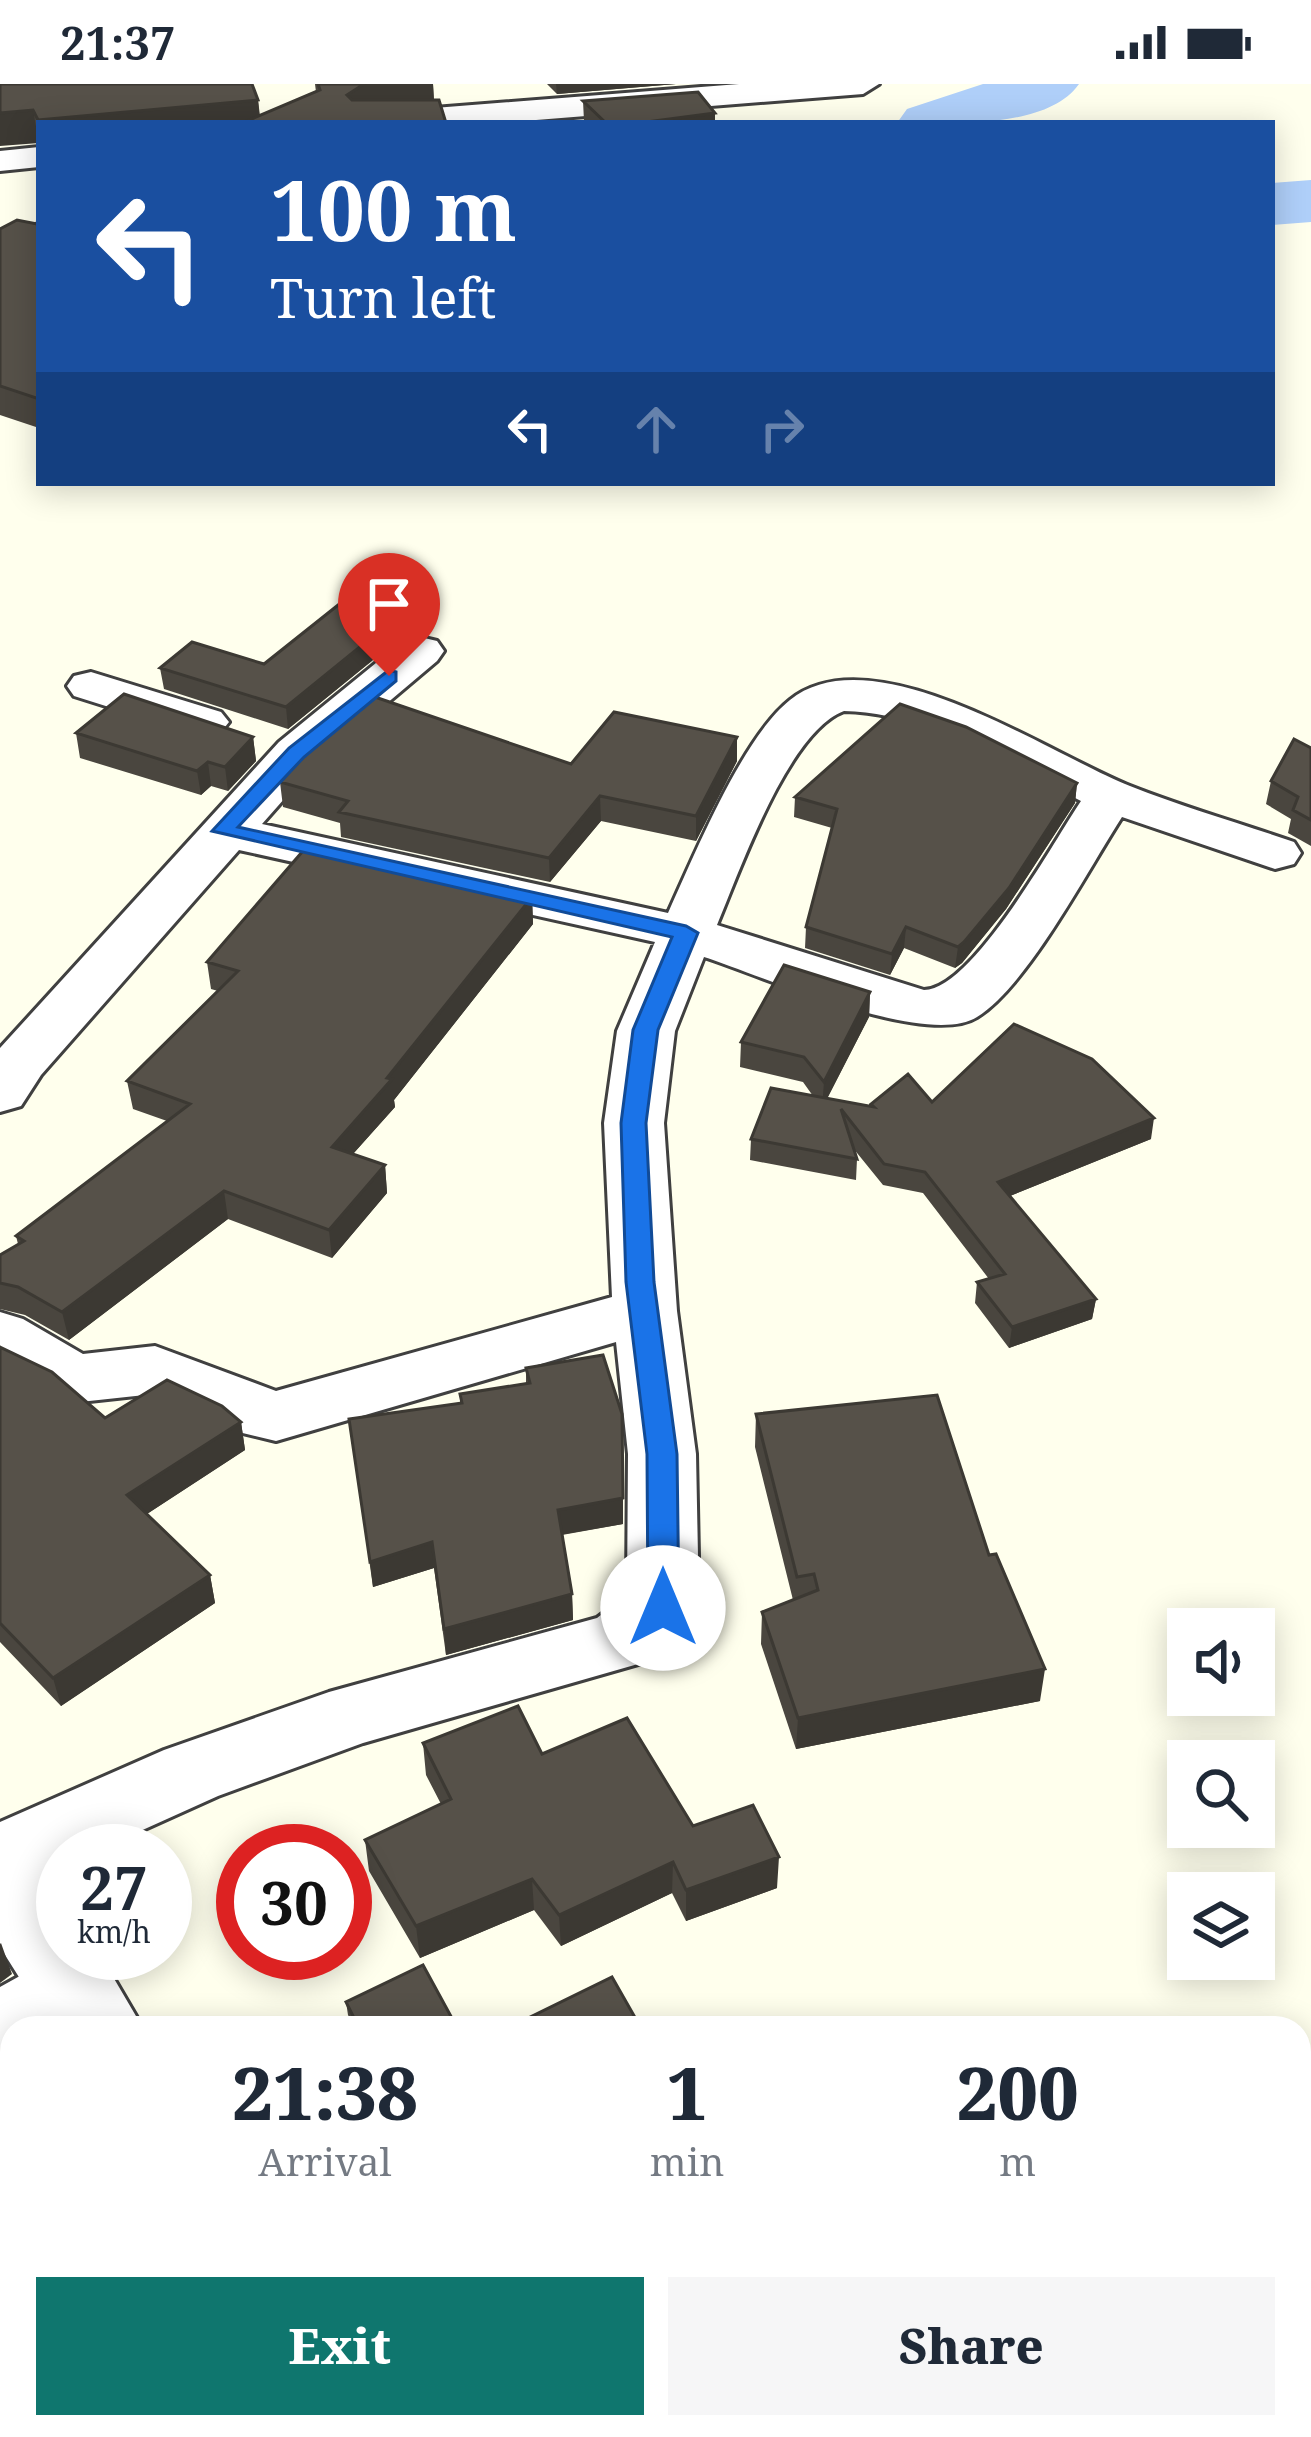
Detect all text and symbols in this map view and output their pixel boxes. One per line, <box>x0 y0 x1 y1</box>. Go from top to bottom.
text: 21:37 <box>60 12 175 73</box>
text: 100 m <box>270 151 517 266</box>
icon: left <box>72 168 228 324</box>
text: Turn left <box>270 260 496 334</box>
icon: left <box>497 396 563 462</box>
icon: ahead <box>623 396 689 462</box>
icon: right <box>749 396 815 462</box>
pin <box>338 553 440 676</box>
icon: arrive <box>356 571 422 637</box>
position arrow <box>600 1545 726 1671</box>
map controls <box>1167 1608 1275 1980</box>
button: sound <box>1167 1608 1275 1716</box>
button: search <box>1167 1740 1275 1848</box>
speed limit sign: 30 <box>216 1824 372 1980</box>
text: 27 <box>80 1846 148 1928</box>
button: layers <box>1167 1872 1275 1980</box>
text: km/h <box>77 1911 151 1952</box>
text: 21:38 <box>232 2043 418 2141</box>
text: 1 <box>667 2043 708 2141</box>
text: 200 <box>956 2043 1079 2141</box>
text: Arrival <box>258 2134 392 2187</box>
text: min <box>650 2134 724 2187</box>
text: m <box>999 2134 1036 2187</box>
button: Exit <box>36 2277 644 2415</box>
button: Share <box>668 2277 1275 2415</box>

